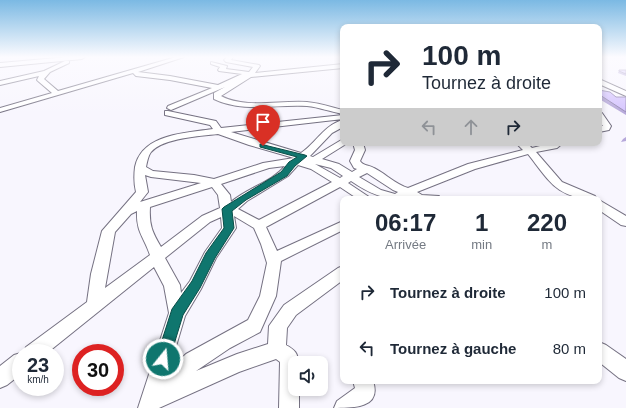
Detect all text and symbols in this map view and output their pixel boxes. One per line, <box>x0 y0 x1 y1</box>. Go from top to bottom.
icon: right <box>356 40 408 92</box>
text: 100 m <box>422 40 501 71</box>
text: Tournez à droite <box>422 73 551 93</box>
pin <box>246 105 280 146</box>
icon: arrive <box>252 111 274 133</box>
icon: left <box>418 116 440 138</box>
icon: ahead <box>460 116 482 138</box>
icon: right <box>502 116 524 138</box>
text: 06:17 <box>375 209 436 236</box>
text: 1 <box>475 209 488 236</box>
text: 220 <box>527 209 567 236</box>
text: Arrivée <box>385 237 426 252</box>
text: min <box>471 237 492 252</box>
text: m <box>542 237 552 252</box>
icon: right <box>356 281 378 303</box>
text: Tournez à droite <box>390 284 506 301</box>
text: 100 m <box>544 284 586 301</box>
icon: left <box>356 337 378 359</box>
position arrow <box>142 338 184 380</box>
text: Tournez à gauche <box>390 340 516 357</box>
text: 80 m <box>553 340 586 357</box>
speed limit sign: 30 <box>72 344 124 396</box>
text: 23 <box>27 354 49 376</box>
map controls <box>288 356 328 396</box>
button: sound <box>288 356 328 396</box>
text: km/h <box>27 374 49 385</box>

